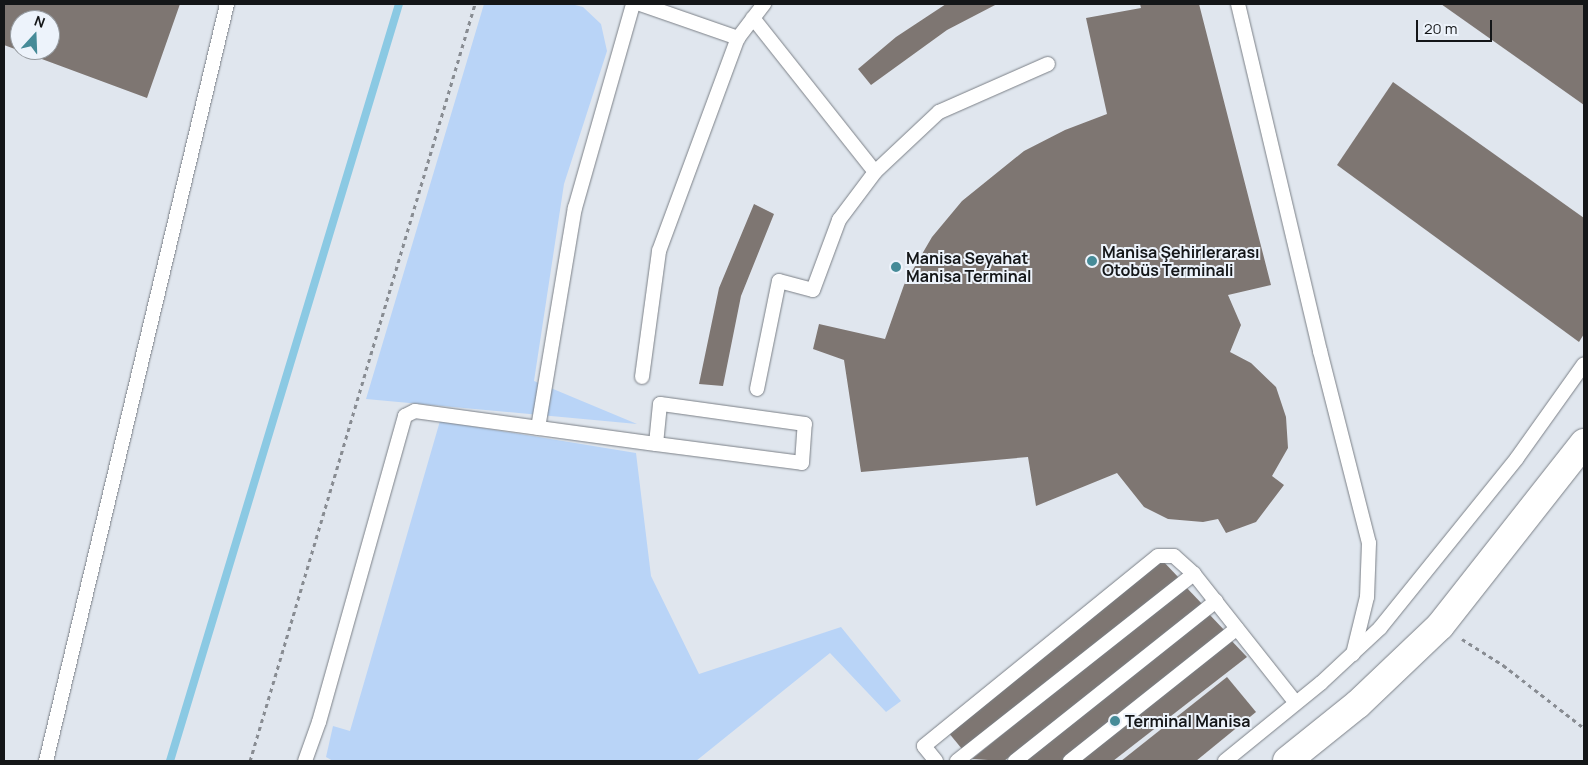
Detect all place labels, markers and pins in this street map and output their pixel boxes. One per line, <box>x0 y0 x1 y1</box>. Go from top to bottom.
place label: Manisa Şehirlerarası Otobüs Terminali <box>1102 242 1260 280</box>
place label: Manisa Seyahat Manisa Terminal <box>906 248 1031 286</box>
marker: Manisa Şehirlerarası Otobüs Terminali <box>1086 255 1098 267</box>
marker: Manisa Seyahat Manisa Terminal <box>890 261 902 273</box>
place label: Terminal Manisa <box>1125 711 1250 731</box>
marker: Terminal Manisa <box>1109 715 1121 727</box>

